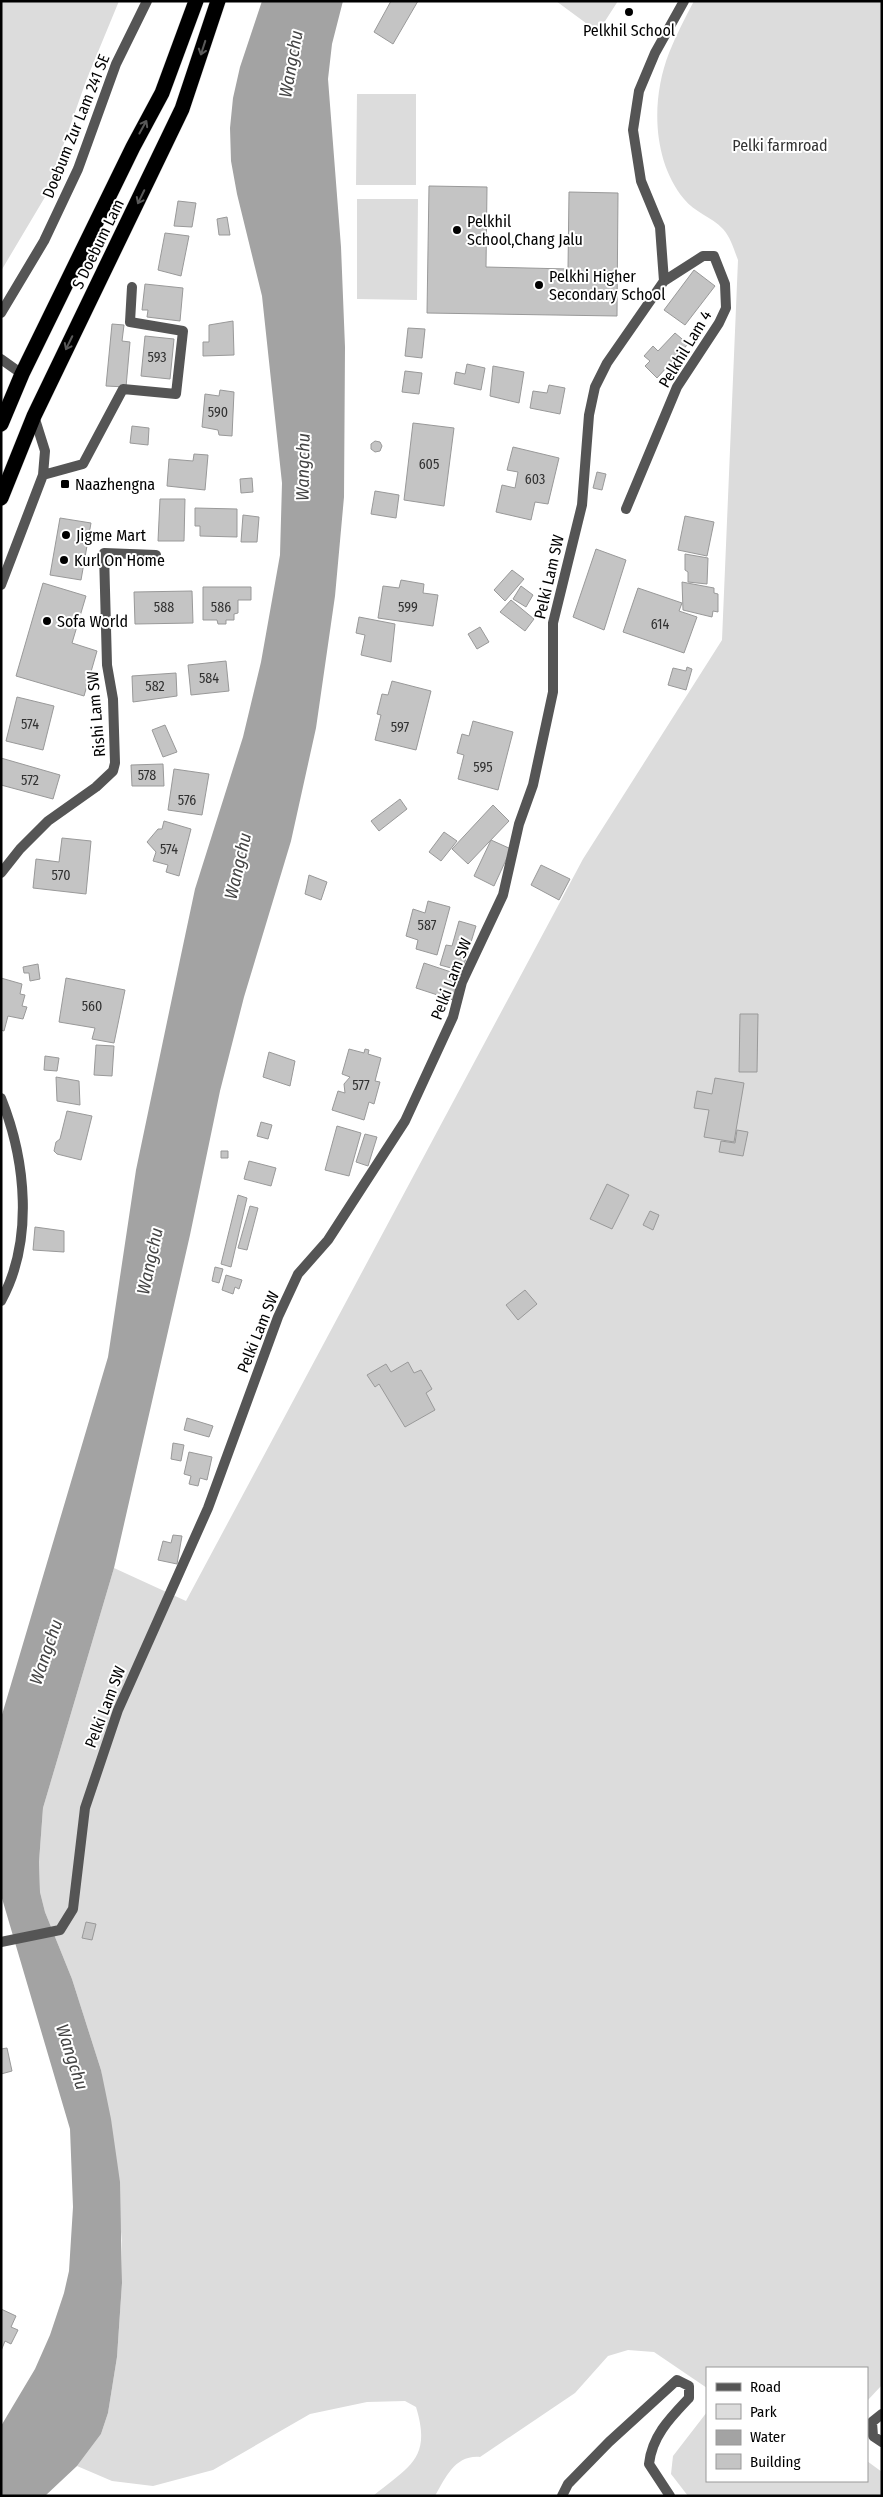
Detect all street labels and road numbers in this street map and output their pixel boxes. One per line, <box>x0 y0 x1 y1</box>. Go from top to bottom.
street label: Doebum Zur Lam 241 SE <box>38 51 114 201</box>
street label: S Doebum Lam <box>68 196 128 292</box>
street label: Pelkhil Lam 4 <box>655 307 716 391</box>
street label: Pelki Lam SW <box>530 533 568 621</box>
street label: Rishi Lam SW <box>83 670 109 758</box>
street label: Pelki Lam SW <box>427 935 475 1023</box>
street label: Pelki Lam SW <box>233 1289 283 1375</box>
street label: Pelki Lam SW <box>81 1663 129 1751</box>

